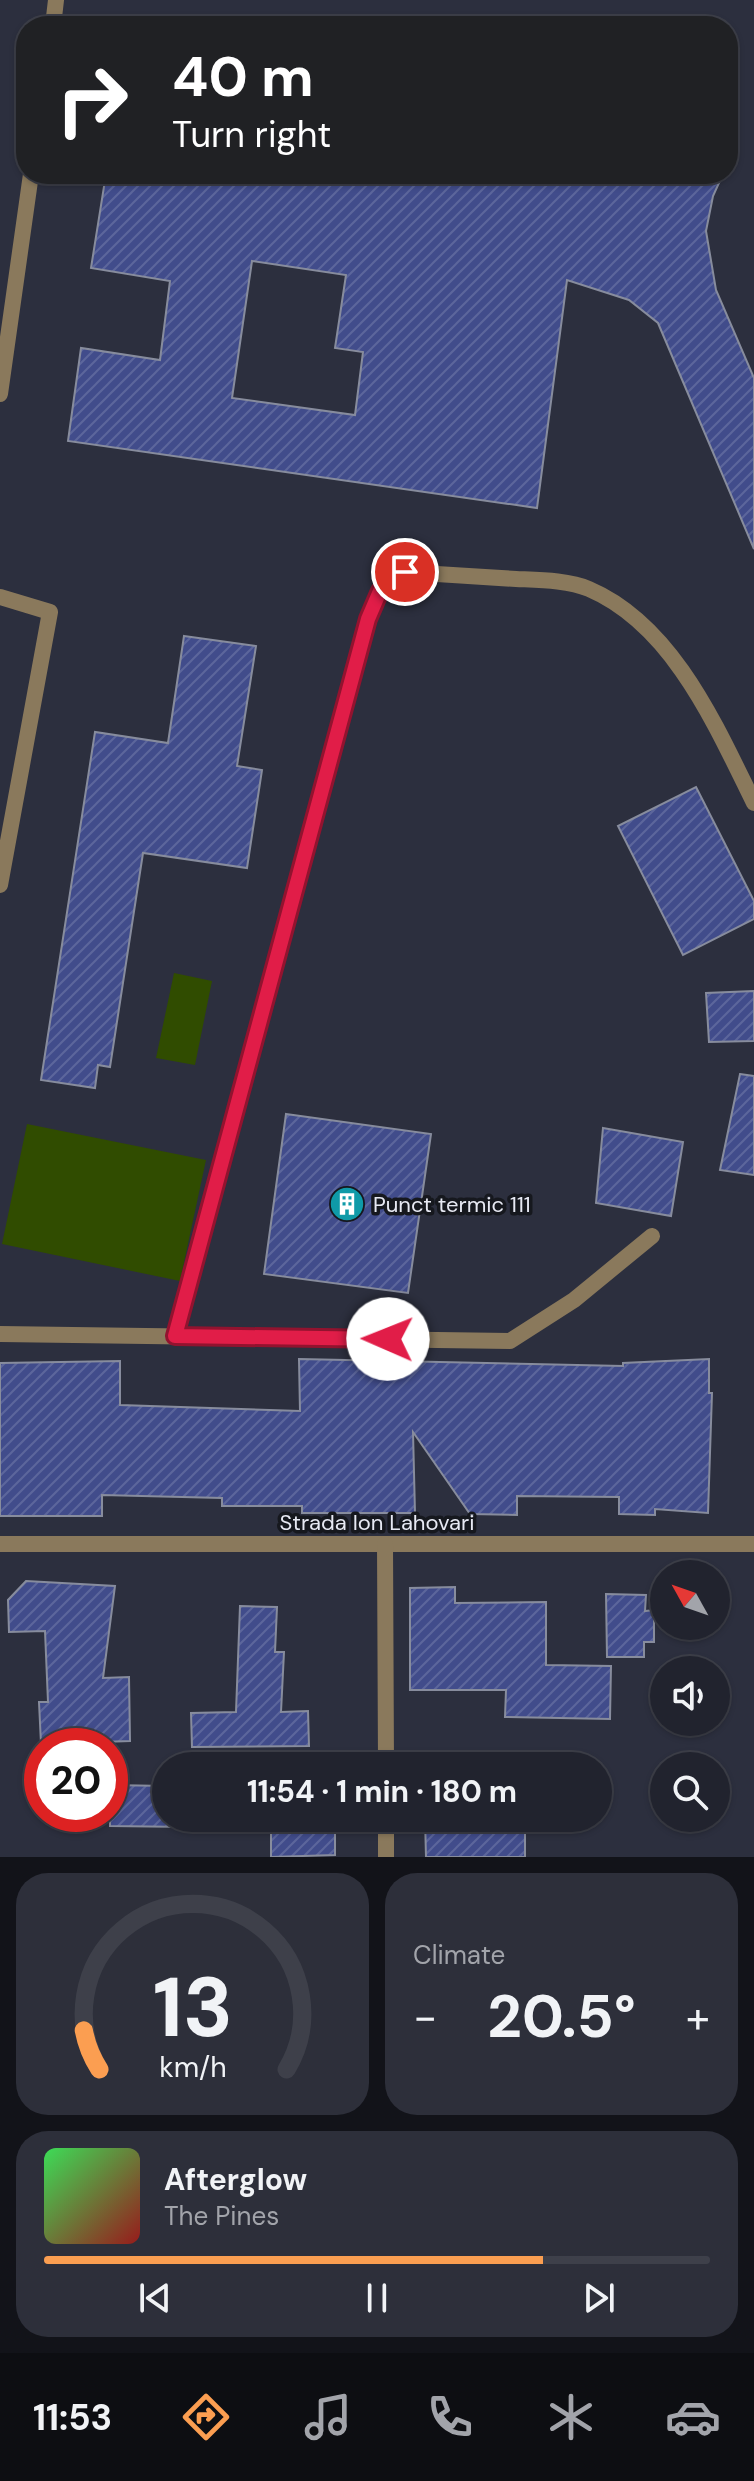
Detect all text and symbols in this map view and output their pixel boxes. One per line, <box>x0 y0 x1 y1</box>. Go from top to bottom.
text: 40 m <box>172 40 314 113</box>
icon: right <box>40 48 144 152</box>
text: Turn right <box>172 111 331 158</box>
pin <box>371 538 439 606</box>
icon: arrive <box>383 550 427 594</box>
building icon: Punct termic 111 <box>328 1185 366 1223</box>
place label: Punct termic 111 <box>373 1190 531 1219</box>
position arrow <box>346 1297 430 1381</box>
street label: Strada Ion Lahovari <box>280 1508 474 1537</box>
north arrow <box>650 1560 730 1640</box>
map controls <box>650 1560 730 1832</box>
button: sound <box>650 1656 730 1736</box>
speed limit sign: 20 <box>24 1728 128 1832</box>
button: search <box>650 1752 730 1832</box>
text: 11:54 · 1 min · 180 m <box>247 1772 517 1811</box>
text: Climate <box>413 1938 505 1972</box>
text: 13 <box>152 1953 233 2062</box>
text: 20.5° <box>487 1977 636 2056</box>
text: − <box>413 1988 437 2046</box>
text: + <box>686 1988 710 2046</box>
text: km/h <box>159 2049 226 2086</box>
text: Afterglow <box>164 2160 307 2199</box>
text: The Pines <box>164 2199 279 2233</box>
icon: previous <box>133 2276 177 2320</box>
icon: pause <box>355 2276 399 2320</box>
icon: next <box>577 2276 621 2320</box>
icon: directions <box>178 2389 234 2445</box>
icon: music <box>300 2389 356 2445</box>
icon: phone <box>422 2389 478 2445</box>
icon: climate <box>543 2389 599 2445</box>
icon: car <box>665 2389 721 2445</box>
text: 11:53 <box>33 2394 112 2441</box>

